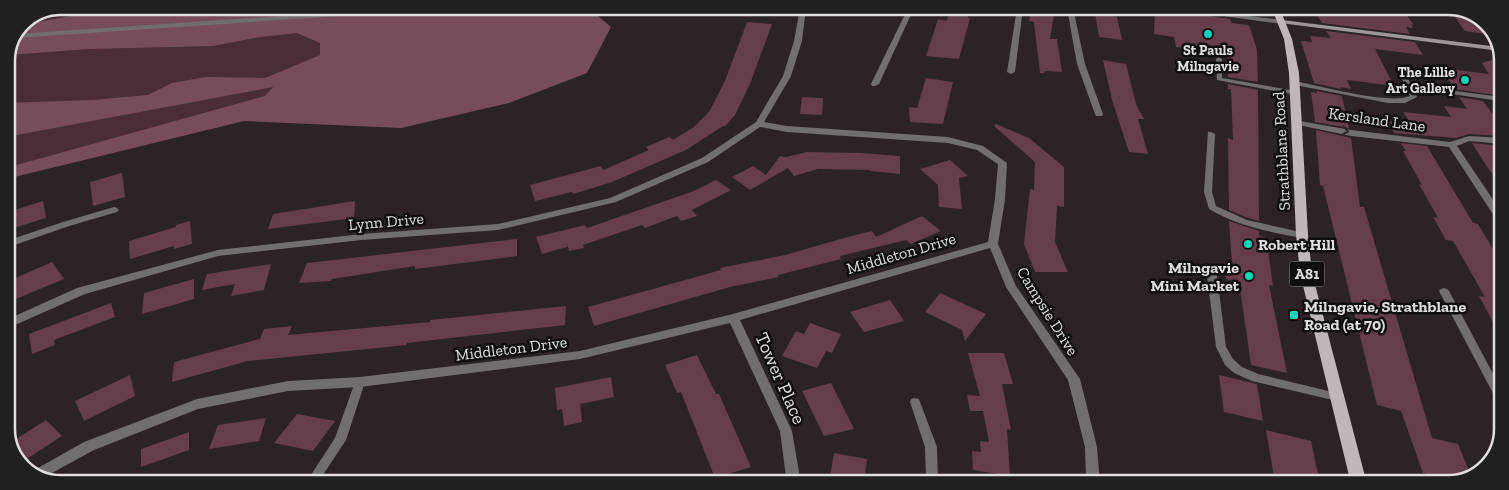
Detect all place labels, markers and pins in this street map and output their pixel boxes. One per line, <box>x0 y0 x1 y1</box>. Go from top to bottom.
marker: St Pauls Milngavie <box>1202 28 1214 40</box>
place label: St Pauls Milngavie <box>1177 42 1239 75</box>
place label: The Lillie Art Gallery <box>1386 64 1456 97</box>
marker: The Lillie Art Gallery <box>1459 74 1471 86</box>
place label: Robert Hill <box>1258 235 1336 254</box>
marker: Robert Hill <box>1242 238 1254 250</box>
place label: Milngavie Mini Market <box>1150 258 1240 295</box>
marker: Milngavie Mini Market <box>1243 270 1255 282</box>
place label: Milngavie, Strathblane Road (at 70) <box>1304 297 1467 334</box>
marker: Milngavie, Strathblane Road (at 70) <box>1288 309 1300 321</box>

